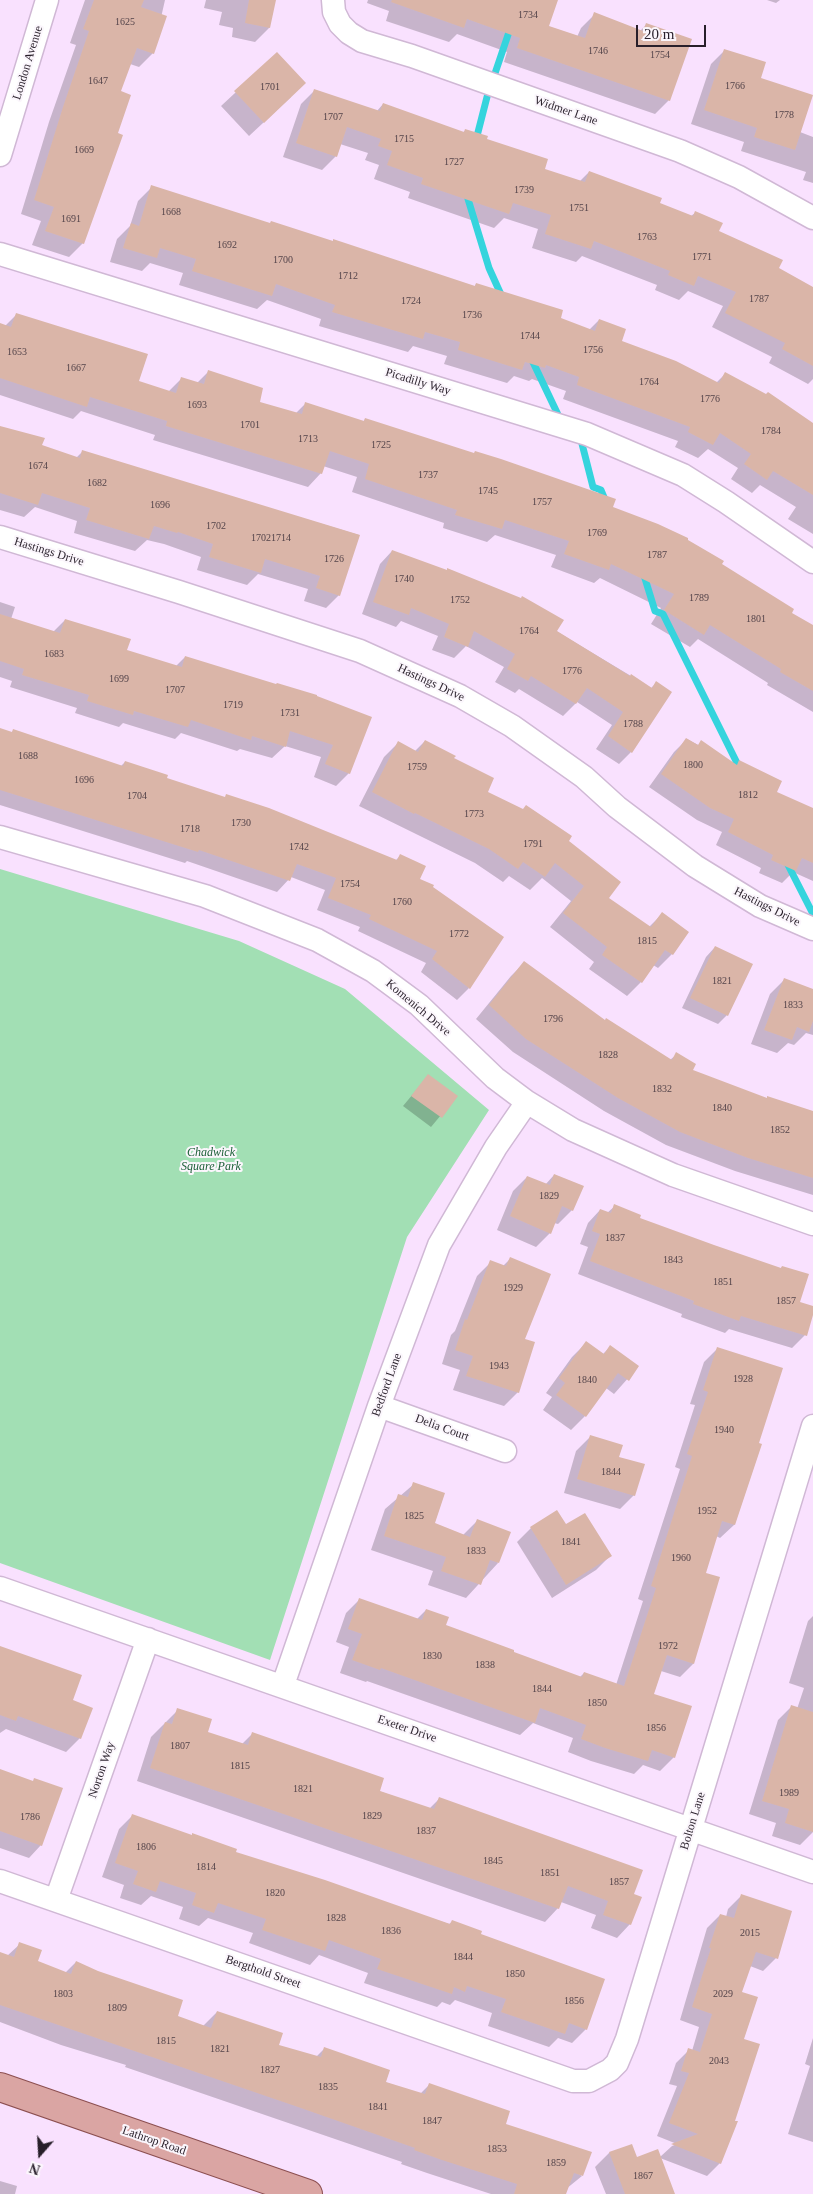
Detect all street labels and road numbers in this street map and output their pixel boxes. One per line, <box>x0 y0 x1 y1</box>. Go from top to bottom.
street label: London Avenue <box>10 24 46 102</box>
street label: Widmer Lane <box>533 93 599 129</box>
street label: Picadilly Way <box>384 365 452 399</box>
street label: Hastings Drive <box>12 535 86 569</box>
street label: Hastings Drive <box>395 661 467 705</box>
street label: Hastings Drive <box>732 884 802 930</box>
street label: Komenich Drive <box>383 977 453 1039</box>
street label: Bedford Lane <box>369 1351 405 1419</box>
street label: Delia Court <box>413 1412 471 1444</box>
street label: Exeter Drive <box>376 1712 438 1746</box>
street label: Norton Way <box>86 1740 118 1800</box>
street label: Bolton Lane <box>677 1790 709 1852</box>
street label: Bergthold Street <box>223 1952 303 1992</box>
street label: Lathrop Road <box>120 2123 188 2159</box>

